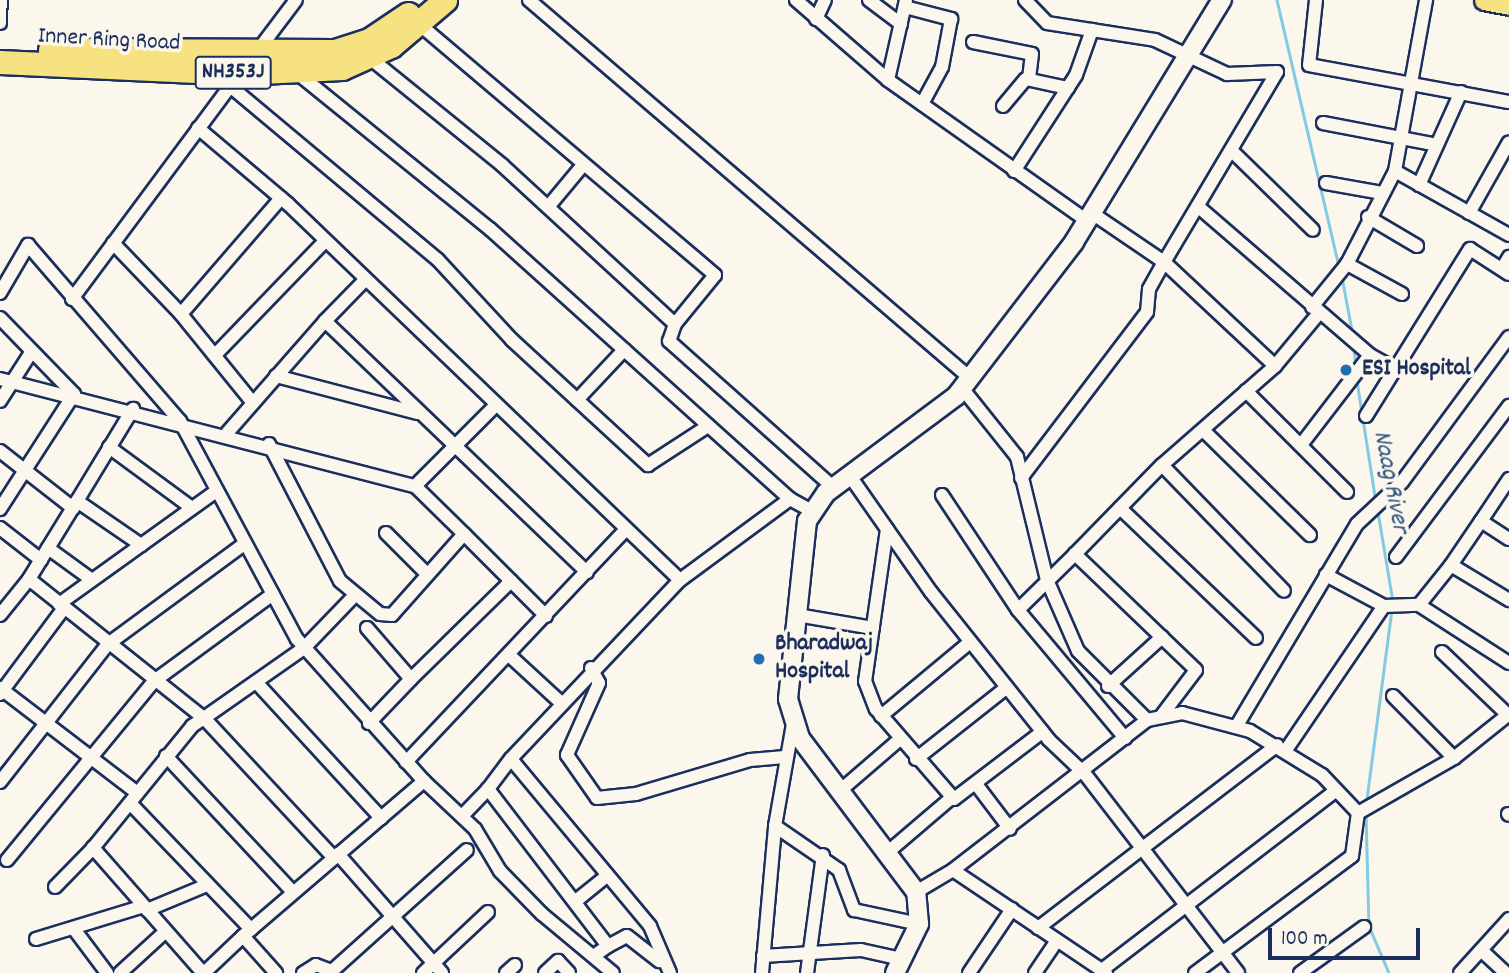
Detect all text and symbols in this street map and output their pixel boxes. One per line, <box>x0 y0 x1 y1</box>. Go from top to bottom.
street label: Inner Ring Road <box>37 23 181 59</box>
road number: NH353J <box>194 54 272 92</box>
place label: ESI Hospital <box>1362 356 1471 384</box>
marker: ESI Hospital <box>1336 360 1356 380</box>
water label: Naag River <box>1365 428 1415 536</box>
place label: Bharadwaj Hospital <box>775 631 873 687</box>
marker: Bharadwaj Hospital <box>749 649 769 669</box>
scale bar <box>1271 914 1423 958</box>
text: 100 m <box>1281 925 1328 955</box>

